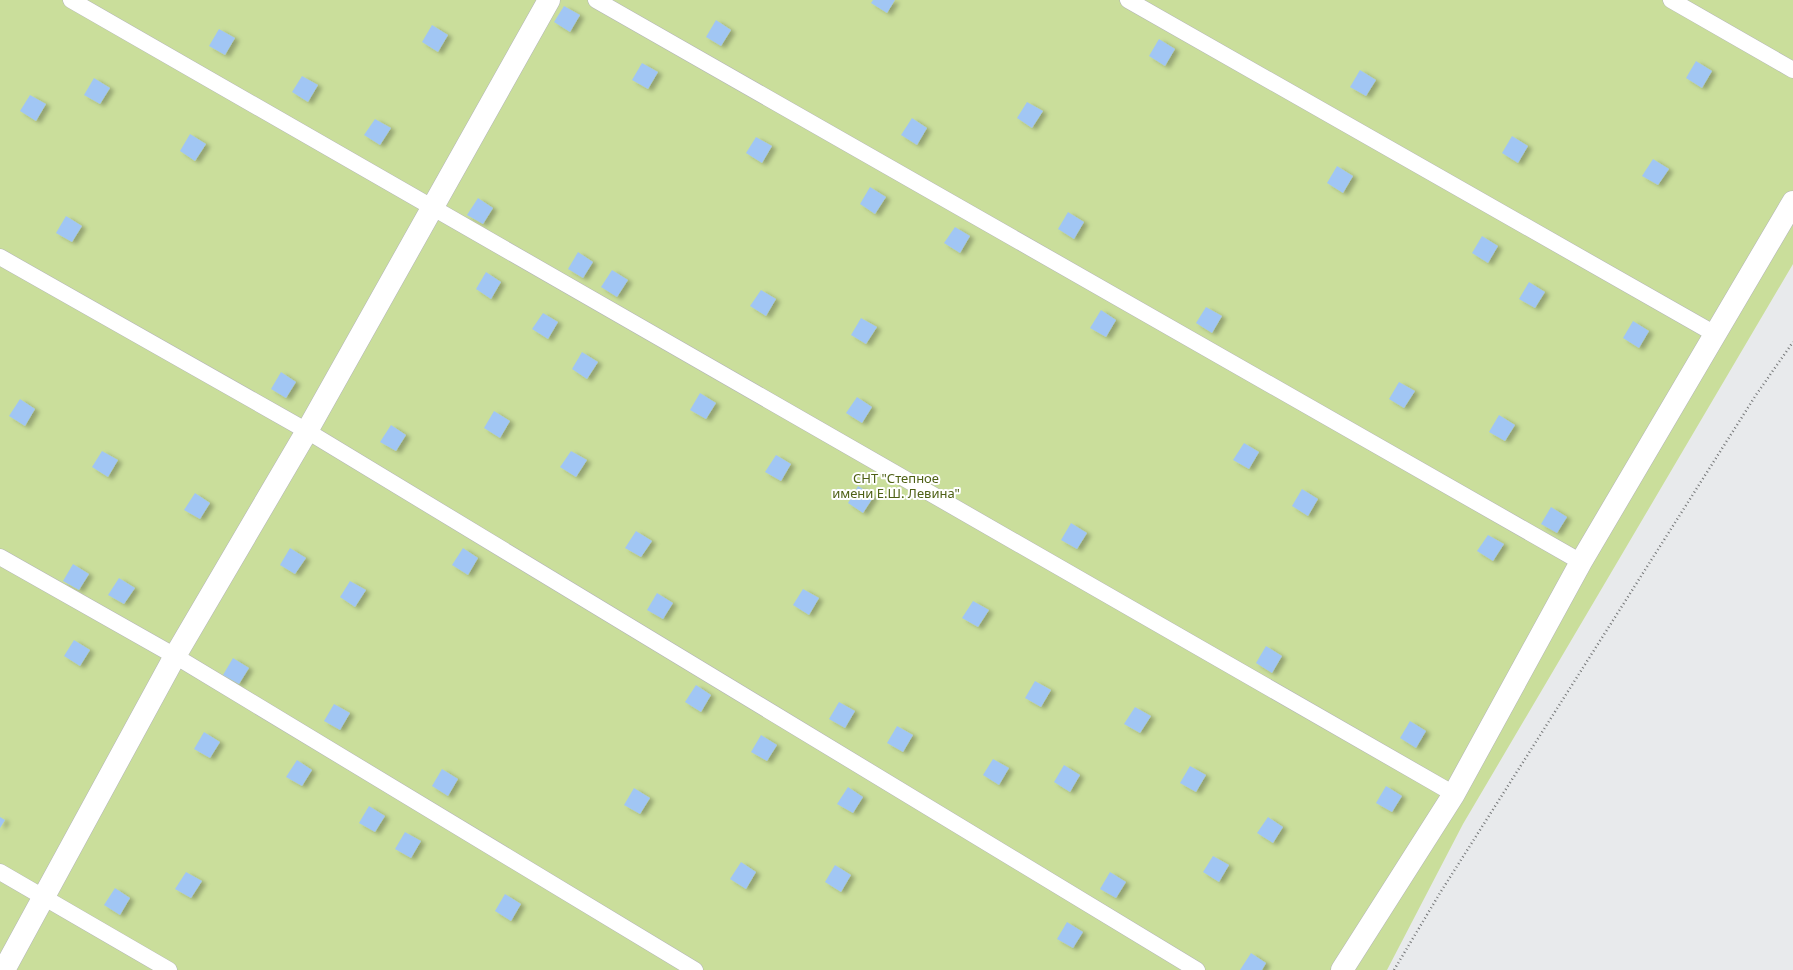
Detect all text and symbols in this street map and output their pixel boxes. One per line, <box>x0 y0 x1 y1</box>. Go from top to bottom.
park label: СНТ "Степное имени Е.Ш. Левина" <box>832 469 960 502</box>

